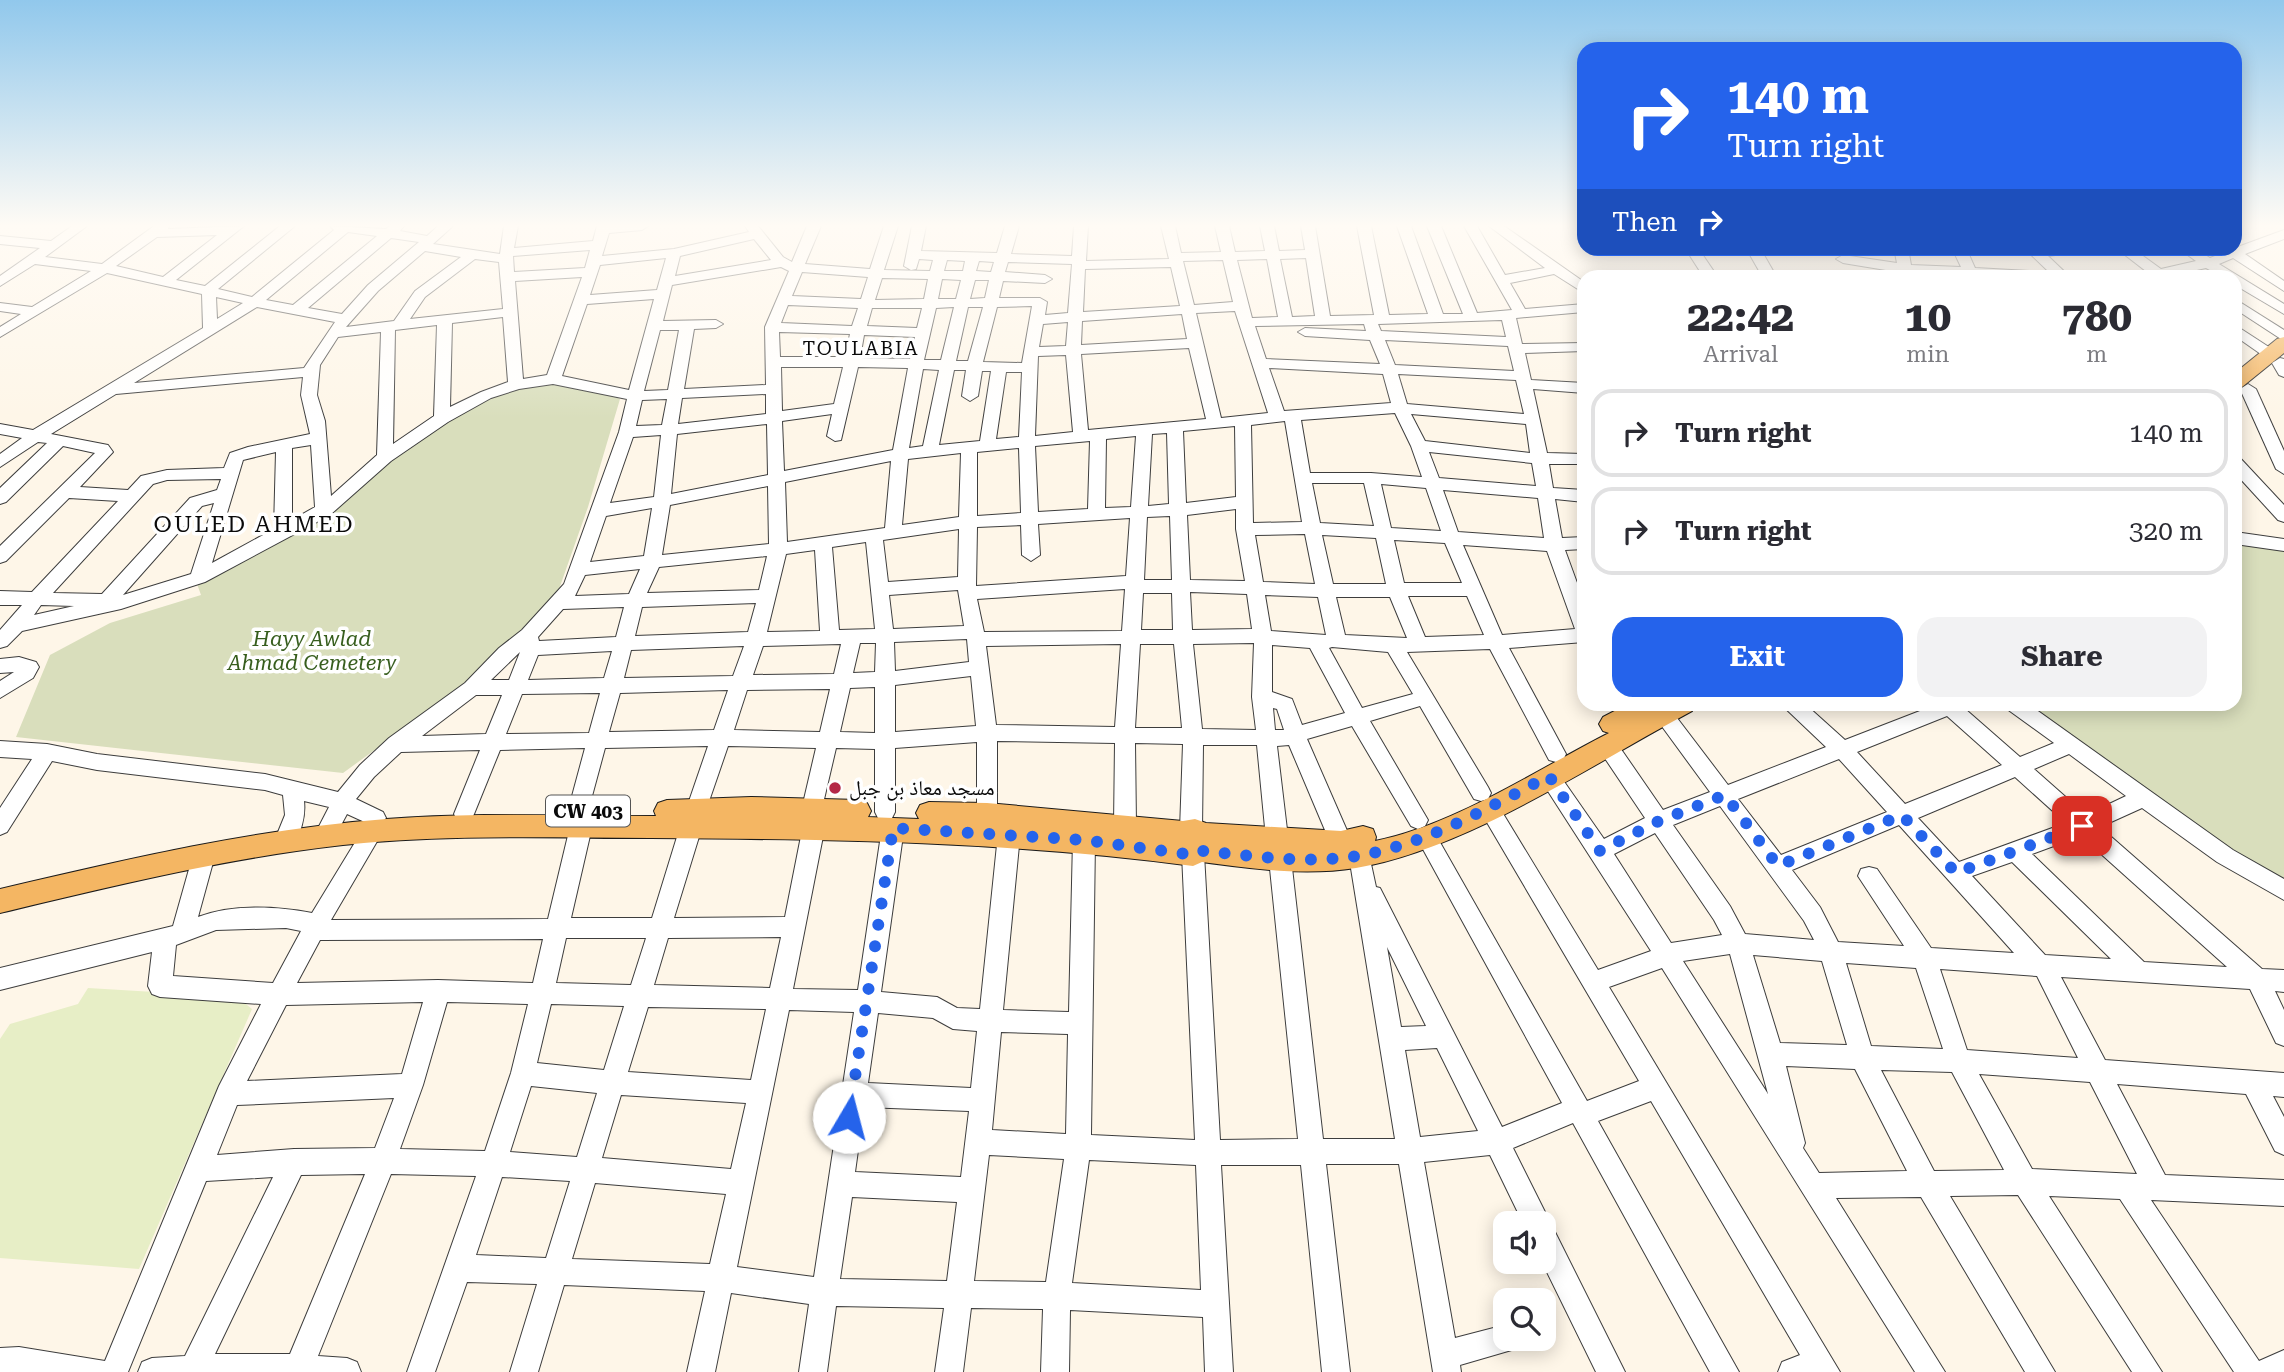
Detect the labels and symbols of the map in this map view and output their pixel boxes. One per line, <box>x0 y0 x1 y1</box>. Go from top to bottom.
district label: TOULABIA <box>803 337 919 360</box>
district label: OULED AHMED <box>154 511 354 538</box>
park label: Hayy Awlad Ahmad Cemetery <box>226 627 397 675</box>
place label: مسجد معاذ بن جبل <box>849 776 995 801</box>
marker: مسجد معاذ بن جبل <box>827 780 843 796</box>
road number: CW 403 <box>546 796 630 826</box>
pin <box>2052 796 2112 856</box>
position arrow <box>812 1080 886 1154</box>

